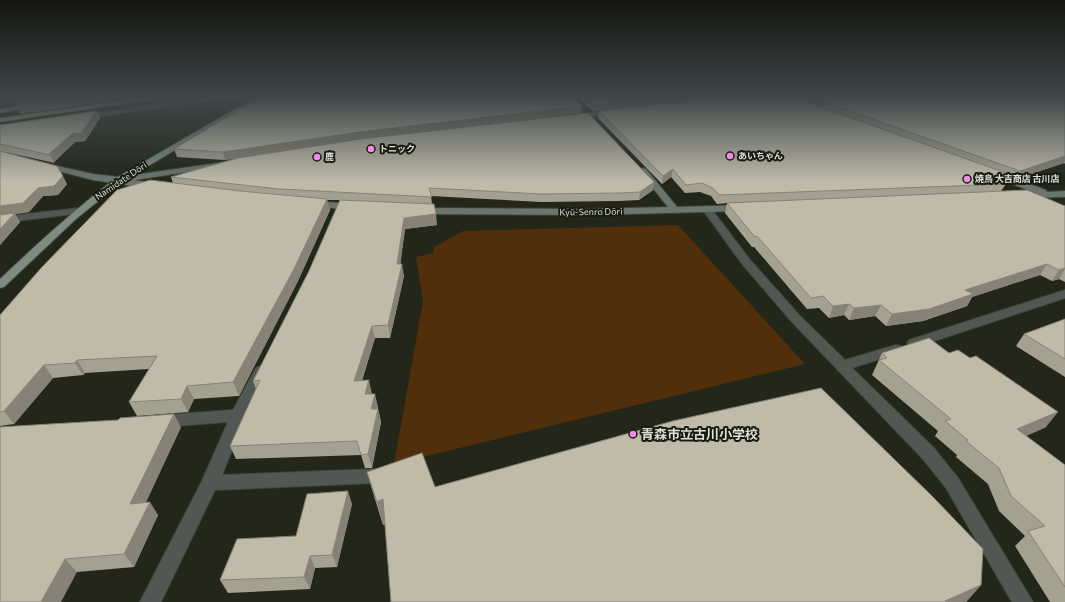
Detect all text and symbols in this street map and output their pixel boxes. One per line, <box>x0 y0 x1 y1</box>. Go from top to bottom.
place label: トニック <box>379 143 415 154</box>
marker: トニック <box>366 144 376 154</box>
place label: あいちゃん <box>738 150 783 161</box>
place label: 鹿 <box>325 151 334 162</box>
marker: あいちゃん <box>725 151 735 161</box>
marker: 鹿 <box>312 152 322 162</box>
street label: Namidate Dōri <box>93 159 148 202</box>
place label: 焼鳥 大吉商店 古川店 <box>974 173 1059 184</box>
marker: 焼鳥 大吉商店 古川店 <box>962 174 972 184</box>
street label: Kyū-Senro Dōri <box>559 205 623 218</box>
place label: 青森市立古川小学校 <box>641 426 758 442</box>
marker: 青森市立古川小学校 <box>628 429 638 439</box>

